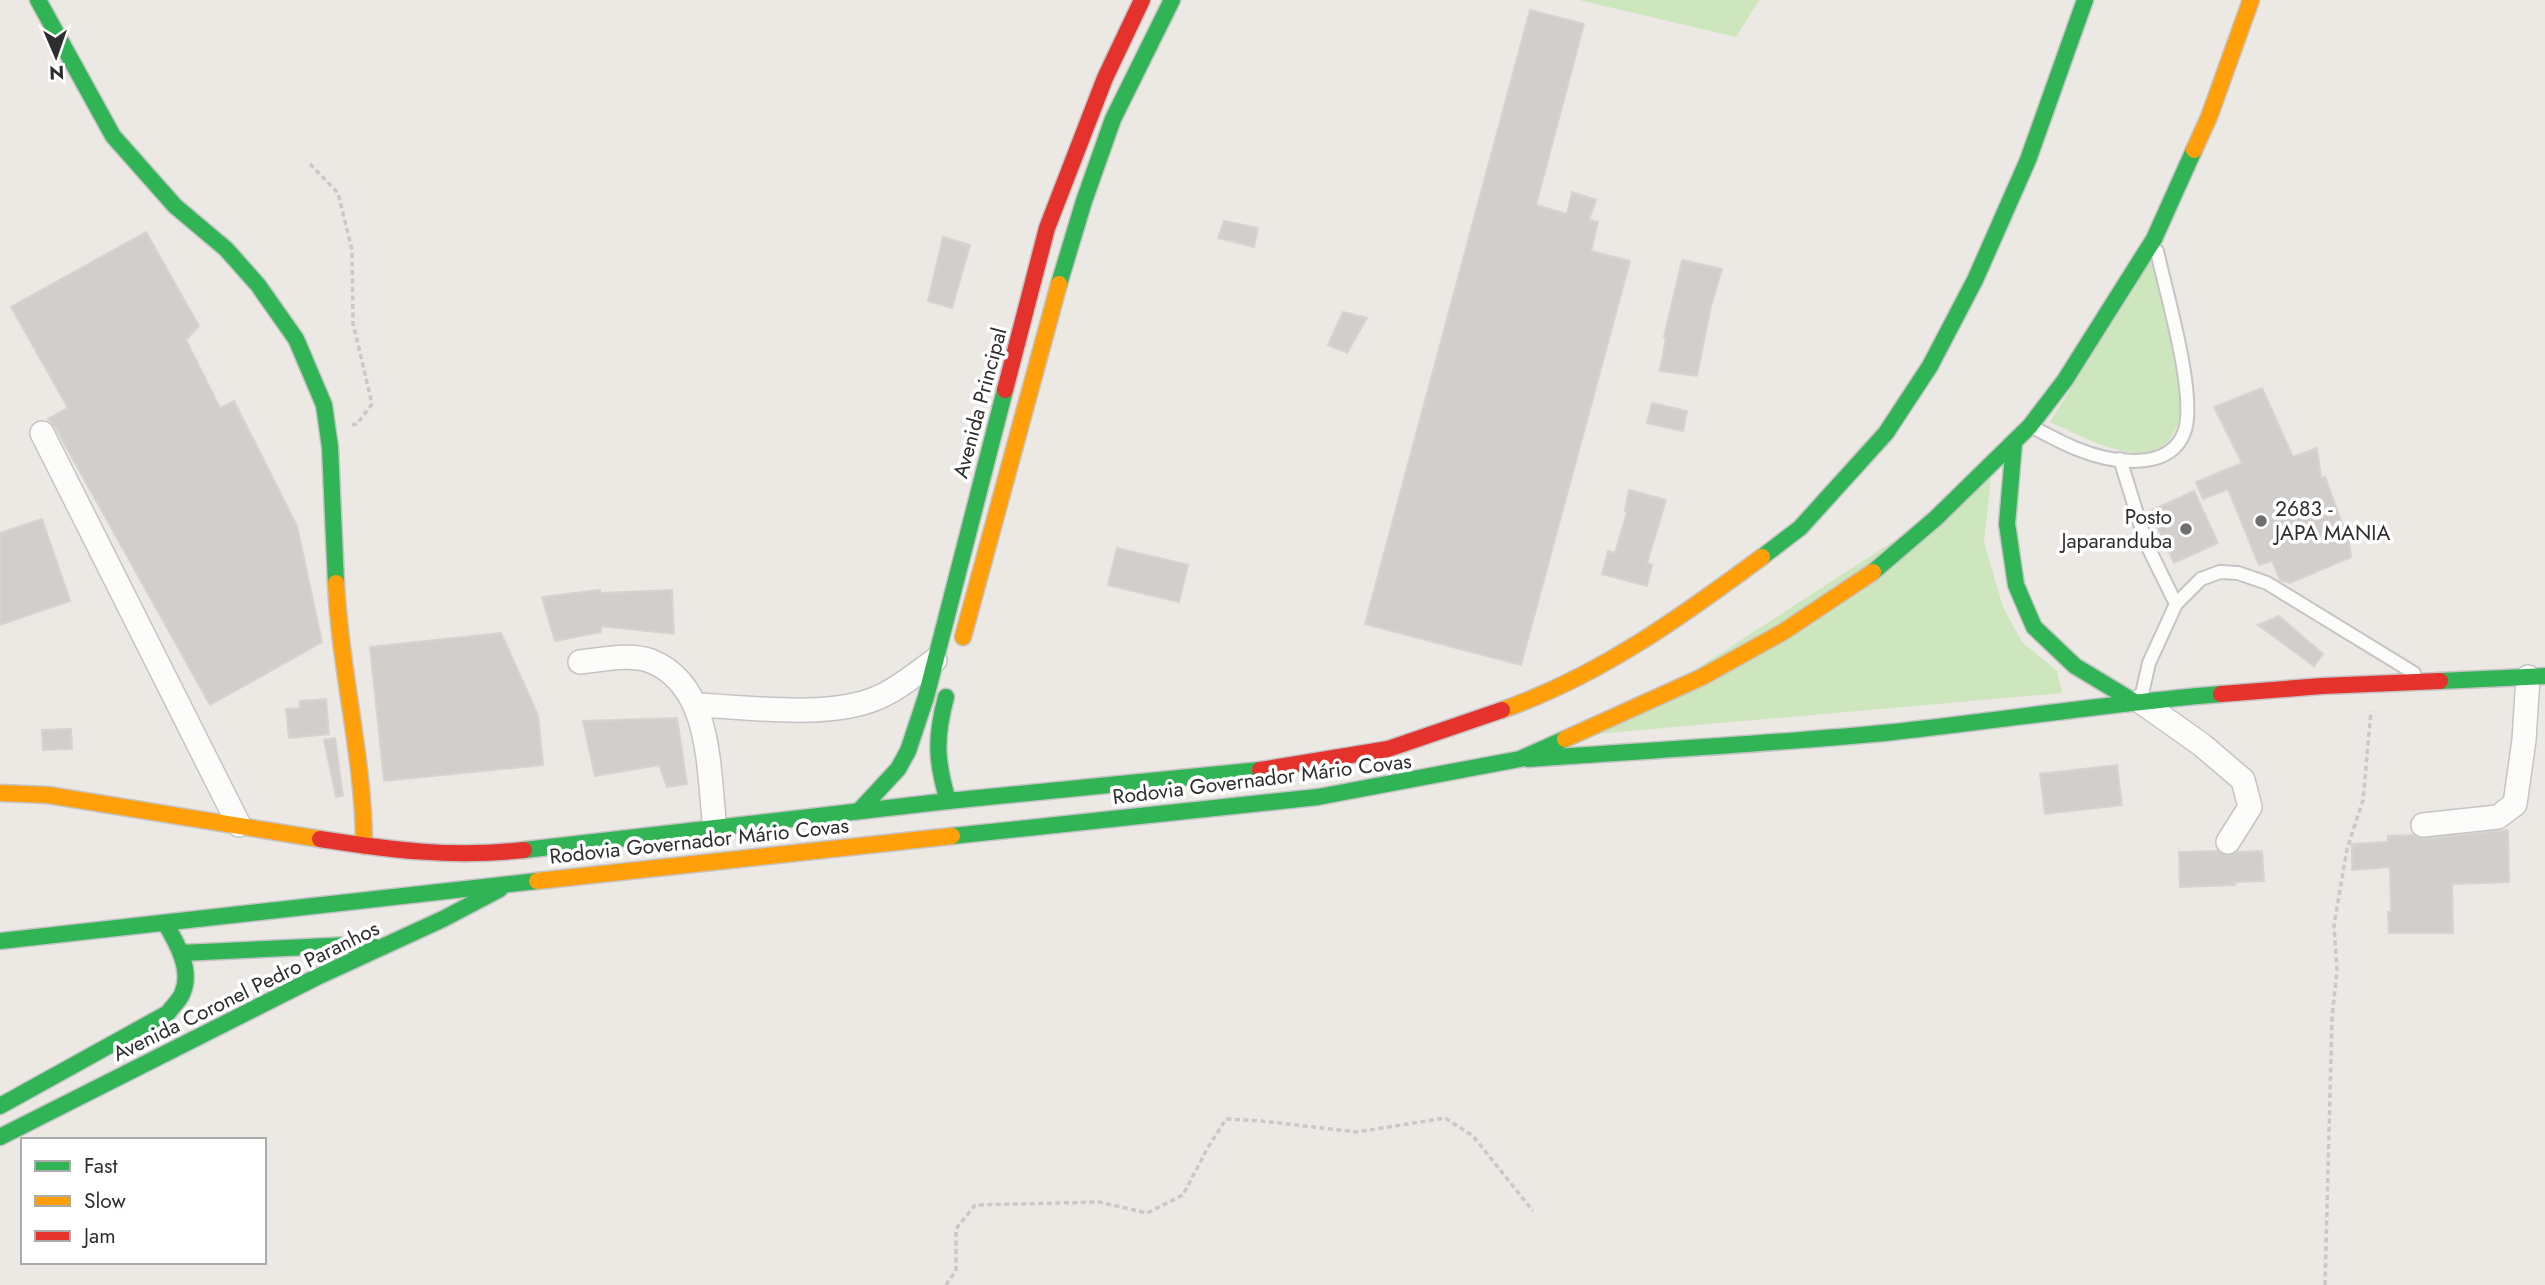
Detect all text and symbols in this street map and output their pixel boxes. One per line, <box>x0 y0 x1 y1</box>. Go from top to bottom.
north arrow <box>21 21 91 91</box>
text: N <box>49 59 65 86</box>
street label: Avenida Principal <box>946 324 1014 482</box>
place label: 2683 - JAPA MANIA <box>2272 494 2390 548</box>
place label: Posto Japaranduba <box>2058 502 2172 556</box>
marker: 2683 - JAPA MANIA <box>2253 513 2269 529</box>
marker: Posto Japaranduba <box>2178 521 2194 537</box>
street label: Rodovia Governador Mário Covas <box>1111 746 1413 812</box>
street label: Rodovia Governador Mário Covas <box>548 810 850 872</box>
street label: Avenida Coronel Pedro Paranhos <box>108 913 384 1069</box>
legend <box>21 1138 266 1264</box>
text: Fast <box>84 1151 117 1181</box>
text: Slow <box>84 1186 126 1216</box>
text: Jam <box>81 1221 116 1251</box>

